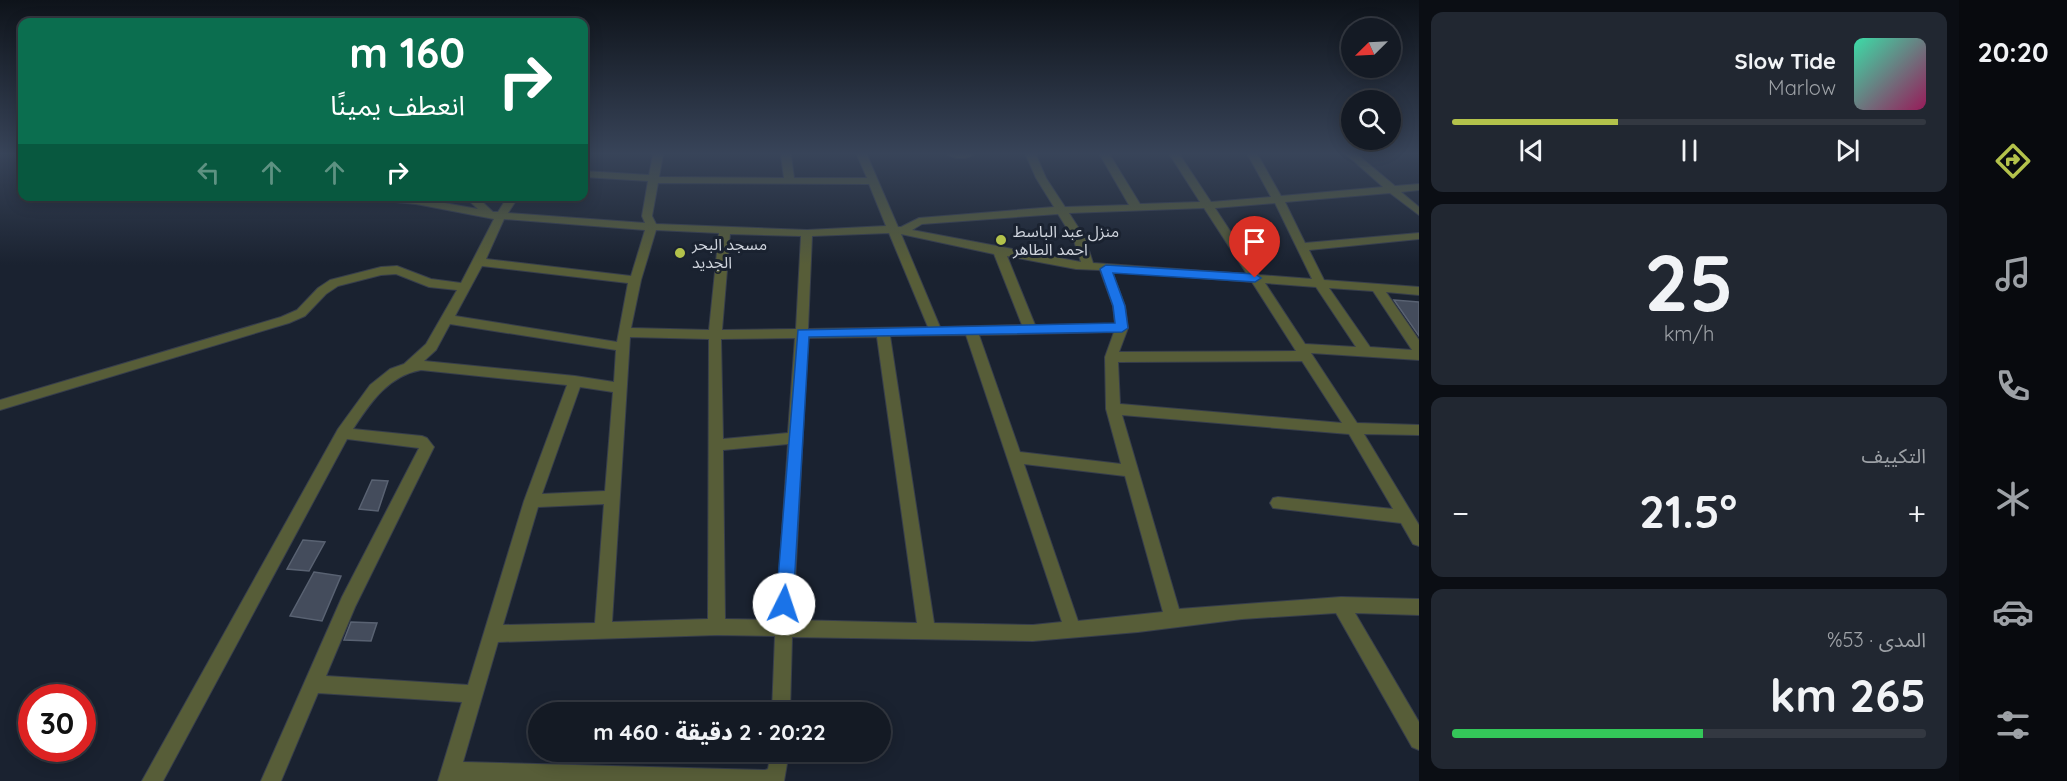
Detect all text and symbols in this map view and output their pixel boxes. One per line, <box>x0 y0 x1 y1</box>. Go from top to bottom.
north arrow <box>1341 18 1401 78</box>
map controls <box>1341 18 1401 150</box>
text: 160 m <box>349 26 465 79</box>
text: 20:20 <box>1977 35 2049 69</box>
icon: right <box>486 42 564 120</box>
text: Slow Tide <box>1735 47 1836 75</box>
text: Marlow <box>1768 75 1836 100</box>
text: انعطف يمينًا <box>330 88 465 122</box>
button: search <box>1341 90 1401 150</box>
icon: previous <box>1515 134 1548 167</box>
icon: pause <box>1673 134 1706 167</box>
icon: next <box>1831 134 1864 167</box>
icon: directions <box>1992 140 2034 182</box>
icon: left <box>192 156 225 189</box>
icon: ahead <box>255 156 288 189</box>
icon: ahead <box>318 156 351 189</box>
icon: right <box>381 156 414 189</box>
pin <box>1229 216 1280 278</box>
place label: منزل عبد الباسط احمد الطاهر <box>1012 221 1119 259</box>
icon: arrive <box>1238 225 1271 258</box>
marker: منزل عبد الباسط احمد الطاهر <box>994 233 1008 247</box>
text: 25 <box>1644 233 1734 331</box>
place label: مسجد البحر الجديد <box>691 234 767 272</box>
marker: مسجد البحر الجديد <box>673 246 687 260</box>
icon: music <box>1992 253 2034 295</box>
text: km/h <box>1664 321 1714 346</box>
icon: phone <box>1992 365 2034 407</box>
text: التكييف <box>1862 443 1926 468</box>
icon: climate <box>1992 478 2034 520</box>
text: 21.5° <box>1639 483 1737 539</box>
text: − <box>1452 492 1469 533</box>
text: + <box>1907 492 1926 533</box>
position arrow <box>752 572 816 636</box>
icon: car <box>1992 591 2034 633</box>
text: المدى · 53% <box>1827 627 1926 652</box>
text: 265 km <box>1770 667 1926 723</box>
speed limit sign: 30 <box>18 684 96 762</box>
icon: filters <box>1992 704 2034 746</box>
text: 20:22 · 2 دقيقة · 460 m <box>593 718 826 746</box>

